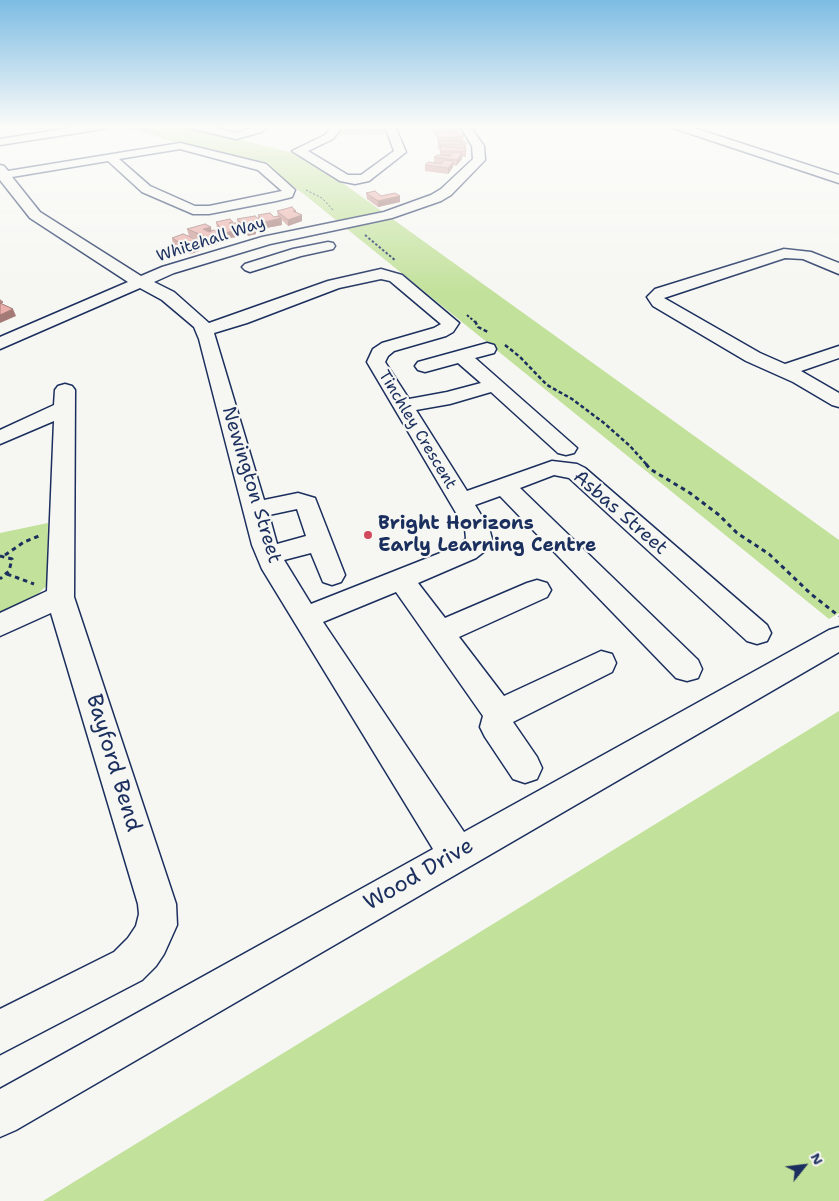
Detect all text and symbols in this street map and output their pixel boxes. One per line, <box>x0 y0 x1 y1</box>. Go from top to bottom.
street label: Whitehall Way <box>154 213 268 267</box>
street label: Tinchley Crescent <box>374 367 460 493</box>
street label: Newington Street <box>216 404 286 566</box>
street label: Asbas Street <box>568 466 672 560</box>
place label: Bright Horizons Early Learning Centre <box>378 513 596 557</box>
marker: Bright Horizons Early Learning Centre <box>362 529 374 541</box>
street label: Bayford Bend <box>80 691 146 835</box>
street label: Wood Drive <box>359 833 479 917</box>
north arrow <box>779 1141 829 1191</box>
text: N <box>807 1150 828 1168</box>

